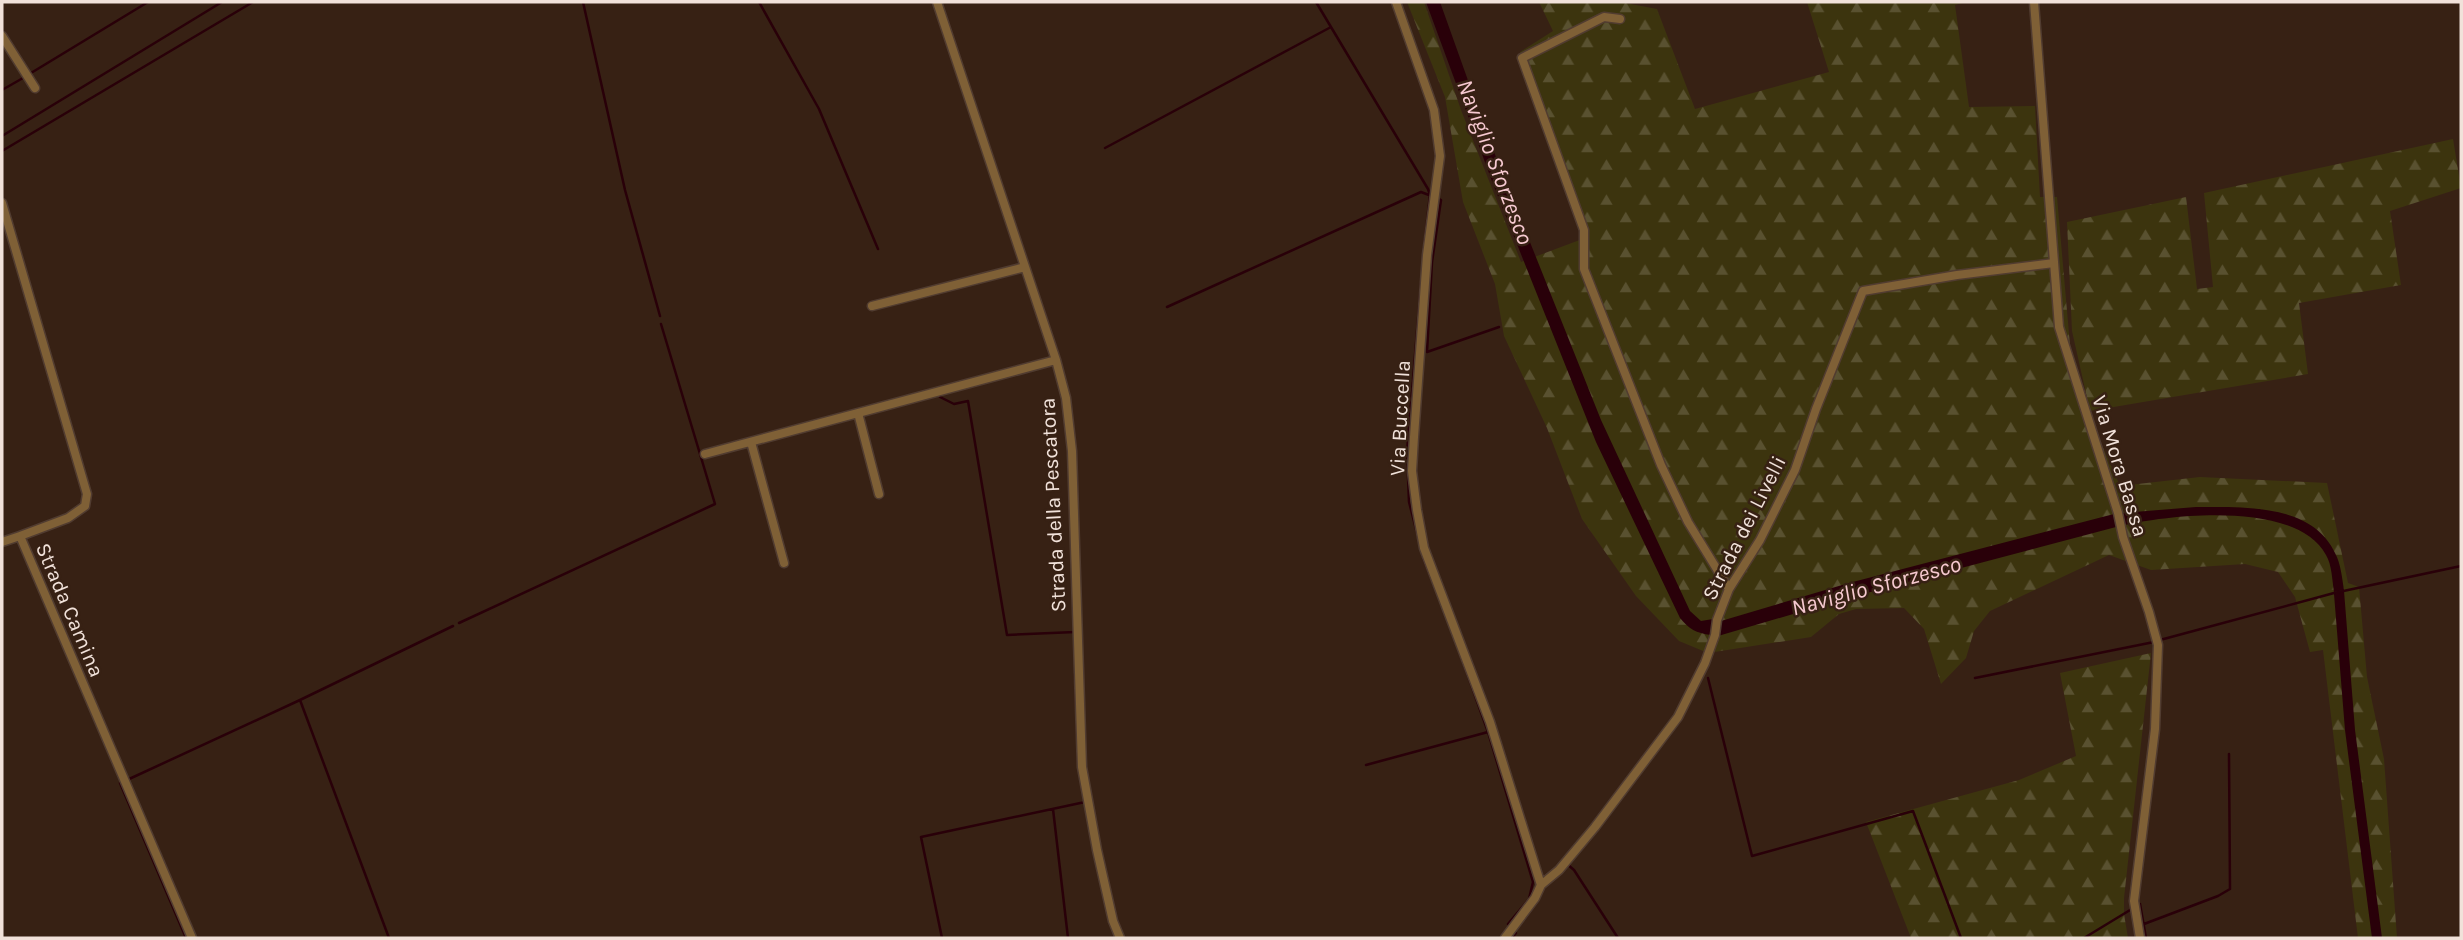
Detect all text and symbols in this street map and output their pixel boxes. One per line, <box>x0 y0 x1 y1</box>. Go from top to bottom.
water label: Naviglio Sforzesco <box>1451 76 1539 248</box>
street label: Via Buccella <box>1385 359 1415 477</box>
street label: Via Mora Bassa <box>2087 393 2153 539</box>
street label: Strada della Pescatora <box>1035 397 1071 613</box>
street label: Strada dei Livelli <box>1697 452 1791 604</box>
street label: Strada Camina <box>31 539 109 681</box>
water label: Naviglio Sforzesco <box>1788 550 1964 622</box>

